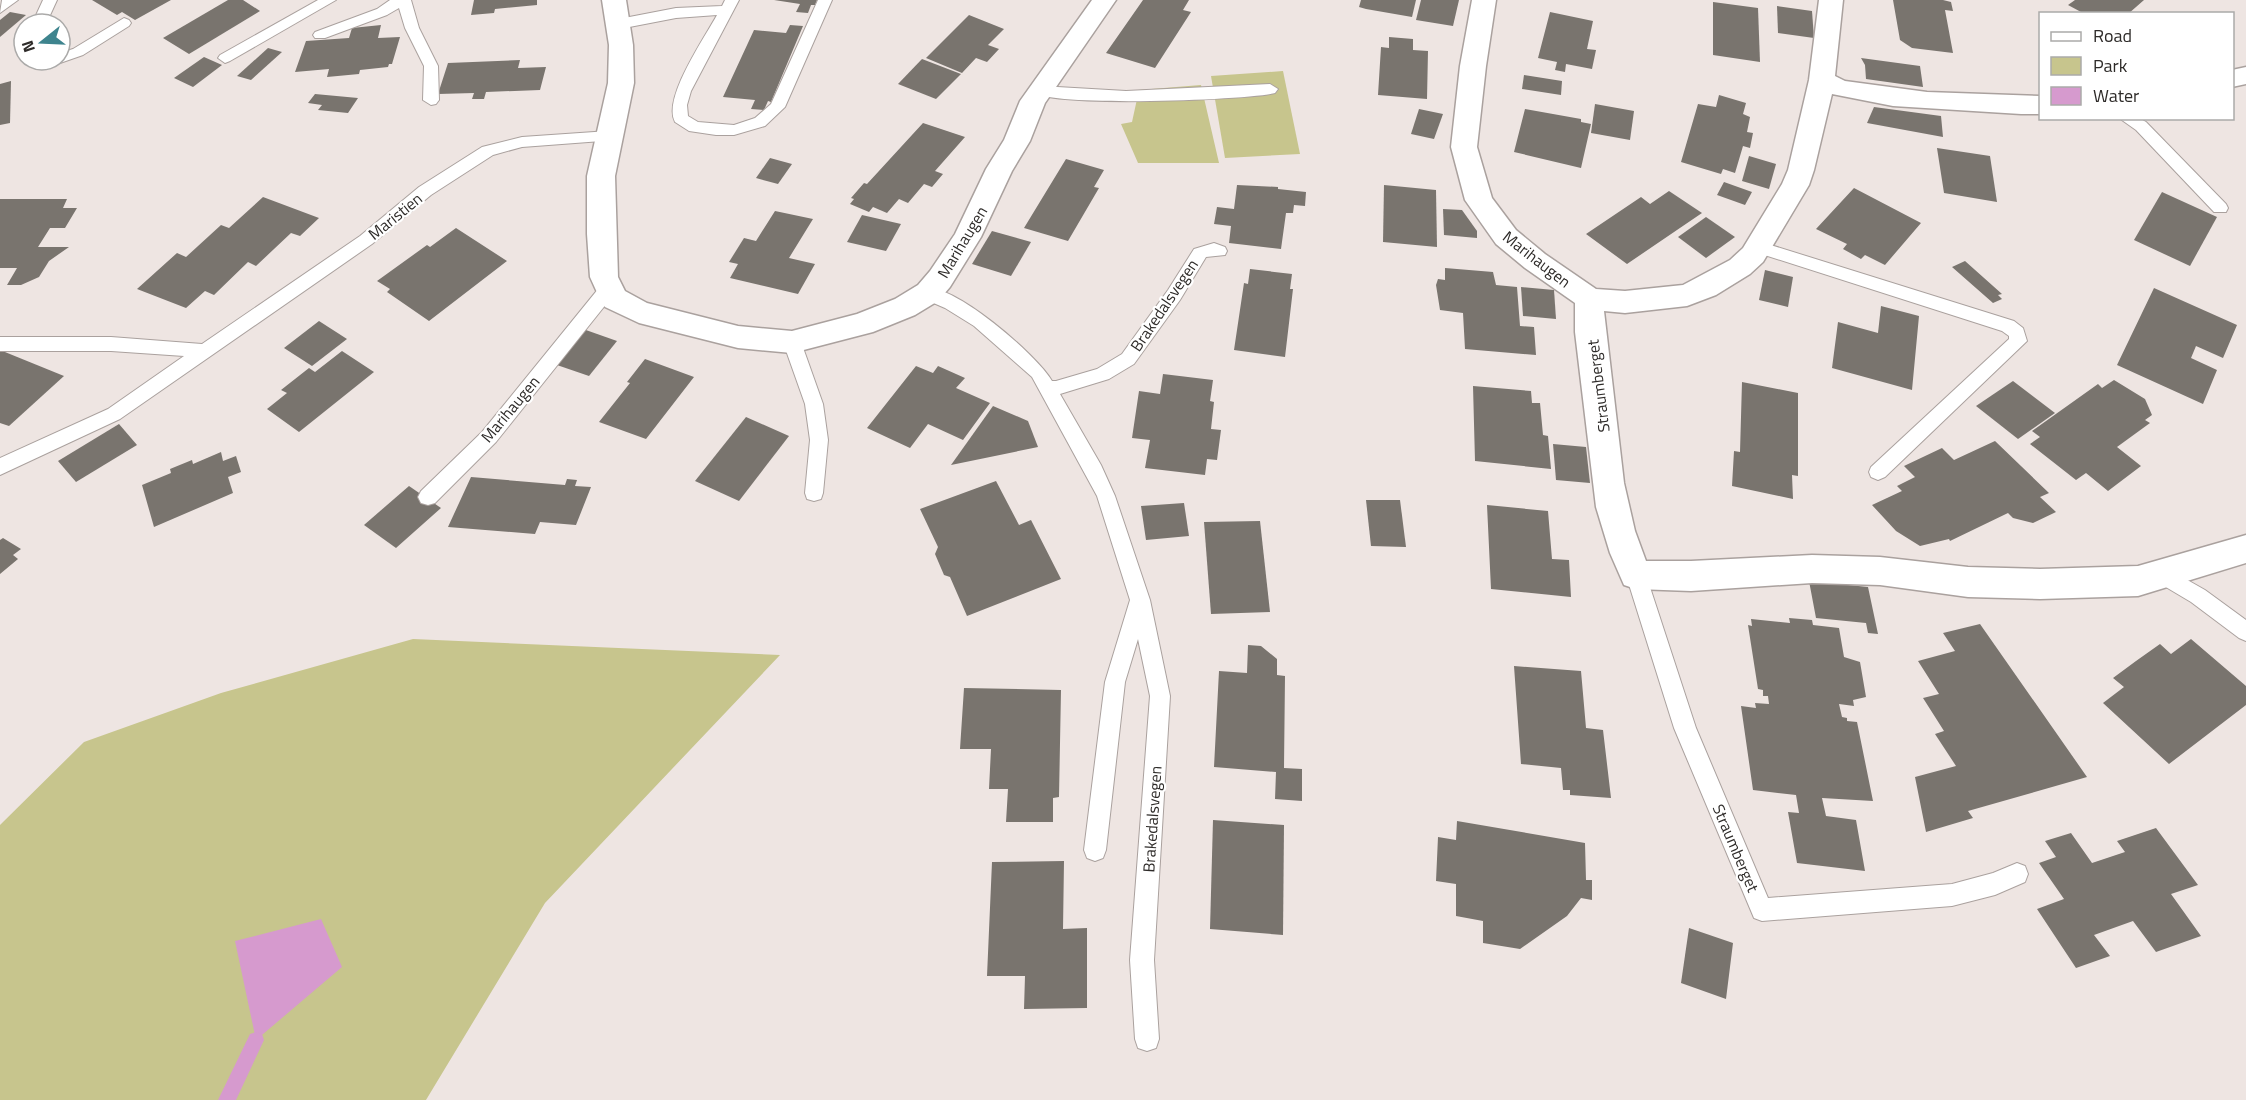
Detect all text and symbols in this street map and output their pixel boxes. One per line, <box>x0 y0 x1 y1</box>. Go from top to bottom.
north arrow <box>12 12 72 72</box>
legend <box>2039 12 2234 120</box>
text: Road <box>2093 22 2132 49</box>
text: N <box>15 38 41 56</box>
text: Park <box>2093 52 2128 79</box>
text: Water <box>2093 82 2139 109</box>
street label: Maristien <box>363 187 427 245</box>
street label: Marihaugen <box>931 201 993 283</box>
street label: Marihaugen <box>1498 225 1576 293</box>
street label: Brakedalsvegen <box>1124 254 1204 356</box>
street label: Straumberget <box>1580 338 1616 434</box>
street label: Marihaugen <box>475 370 545 448</box>
street label: Brakedalsvegen <box>1136 765 1168 873</box>
street label: Straumberget <box>1707 800 1765 896</box>

